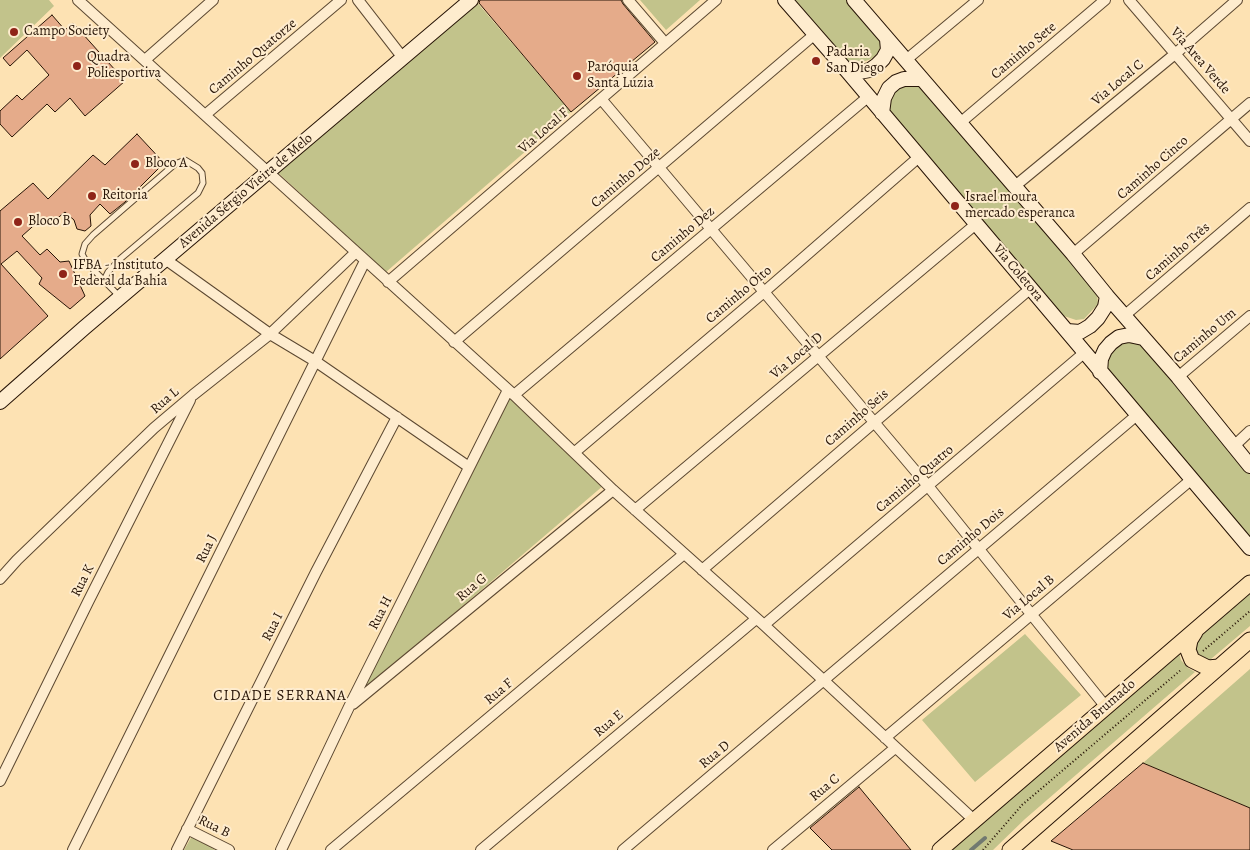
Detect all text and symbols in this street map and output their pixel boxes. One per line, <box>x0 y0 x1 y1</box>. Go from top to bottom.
street label: Caminho Quatorze <box>206 15 300 99</box>
street label: Caminho Sete <box>988 19 1060 83</box>
place label: Campo Society <box>24 24 109 40</box>
street label: Via Area Verde <box>1167 24 1233 98</box>
marker: Campo Society <box>8 26 20 38</box>
place label: Padaria San Diego <box>826 45 884 78</box>
place label: Quadra Poliesportiva <box>87 50 161 82</box>
marker: Padaria San Diego <box>810 55 822 67</box>
street label: Via Local C <box>1089 56 1147 110</box>
marker: Quadra Poliesportiva <box>71 60 83 72</box>
place label: Paróquia Santa Luzia <box>587 60 654 92</box>
marker: Paróquia Santa Luzia <box>571 70 583 82</box>
street label: Via Local F <box>515 105 573 157</box>
street label: Avenida Sérgio Vieira de Melo <box>176 130 316 252</box>
street label: Caminho Cinco <box>1114 133 1192 203</box>
street label: Caminho Doze <box>588 144 664 212</box>
place label: Bloco A <box>145 156 187 172</box>
marker: Bloco A <box>129 158 141 170</box>
place label: Reitoria <box>102 188 148 204</box>
marker: Reitoria <box>86 190 98 202</box>
place label: Israel moura mercado esperanca <box>965 190 1075 222</box>
marker: Israel moura mercado esperanca <box>949 200 961 212</box>
street label: Caminho Dez <box>648 203 718 267</box>
place label: Bloco B <box>28 214 71 230</box>
marker: Bloco B <box>12 216 24 228</box>
street label: Caminho Três <box>1142 219 1214 285</box>
street label: Via Coletora <box>989 241 1047 305</box>
place label: IFBA - Instituto Federal da Bahia <box>73 258 167 290</box>
street label: Caminho Oito <box>703 263 775 327</box>
marker: IFBA - Instituto Federal da Bahia <box>57 268 69 280</box>
street label: Caminho Um <box>1170 305 1240 367</box>
street label: Via Local D <box>767 329 827 383</box>
street label: Rua L <box>147 384 183 418</box>
street label: Caminho Seis <box>822 386 892 450</box>
street label: Caminho Quatro <box>873 442 957 516</box>
street label: Caminho Dois <box>934 504 1008 570</box>
street label: Rua J <box>193 532 221 566</box>
street label: Rua K <box>68 562 98 600</box>
street label: Rua G <box>453 571 491 605</box>
street label: Via Local B <box>1000 572 1058 624</box>
street label: Rua H <box>365 593 397 633</box>
street label: Rua I <box>259 610 287 644</box>
street label: Rua F <box>481 675 517 709</box>
street label: Avenida Brumado <box>1051 676 1139 756</box>
district label: CIDADE SERRANA <box>211 687 349 705</box>
street label: Rua E <box>591 707 627 741</box>
street label: Rua D <box>696 737 734 773</box>
street label: Rua C <box>807 771 843 805</box>
street label: Rua B <box>195 812 233 842</box>

